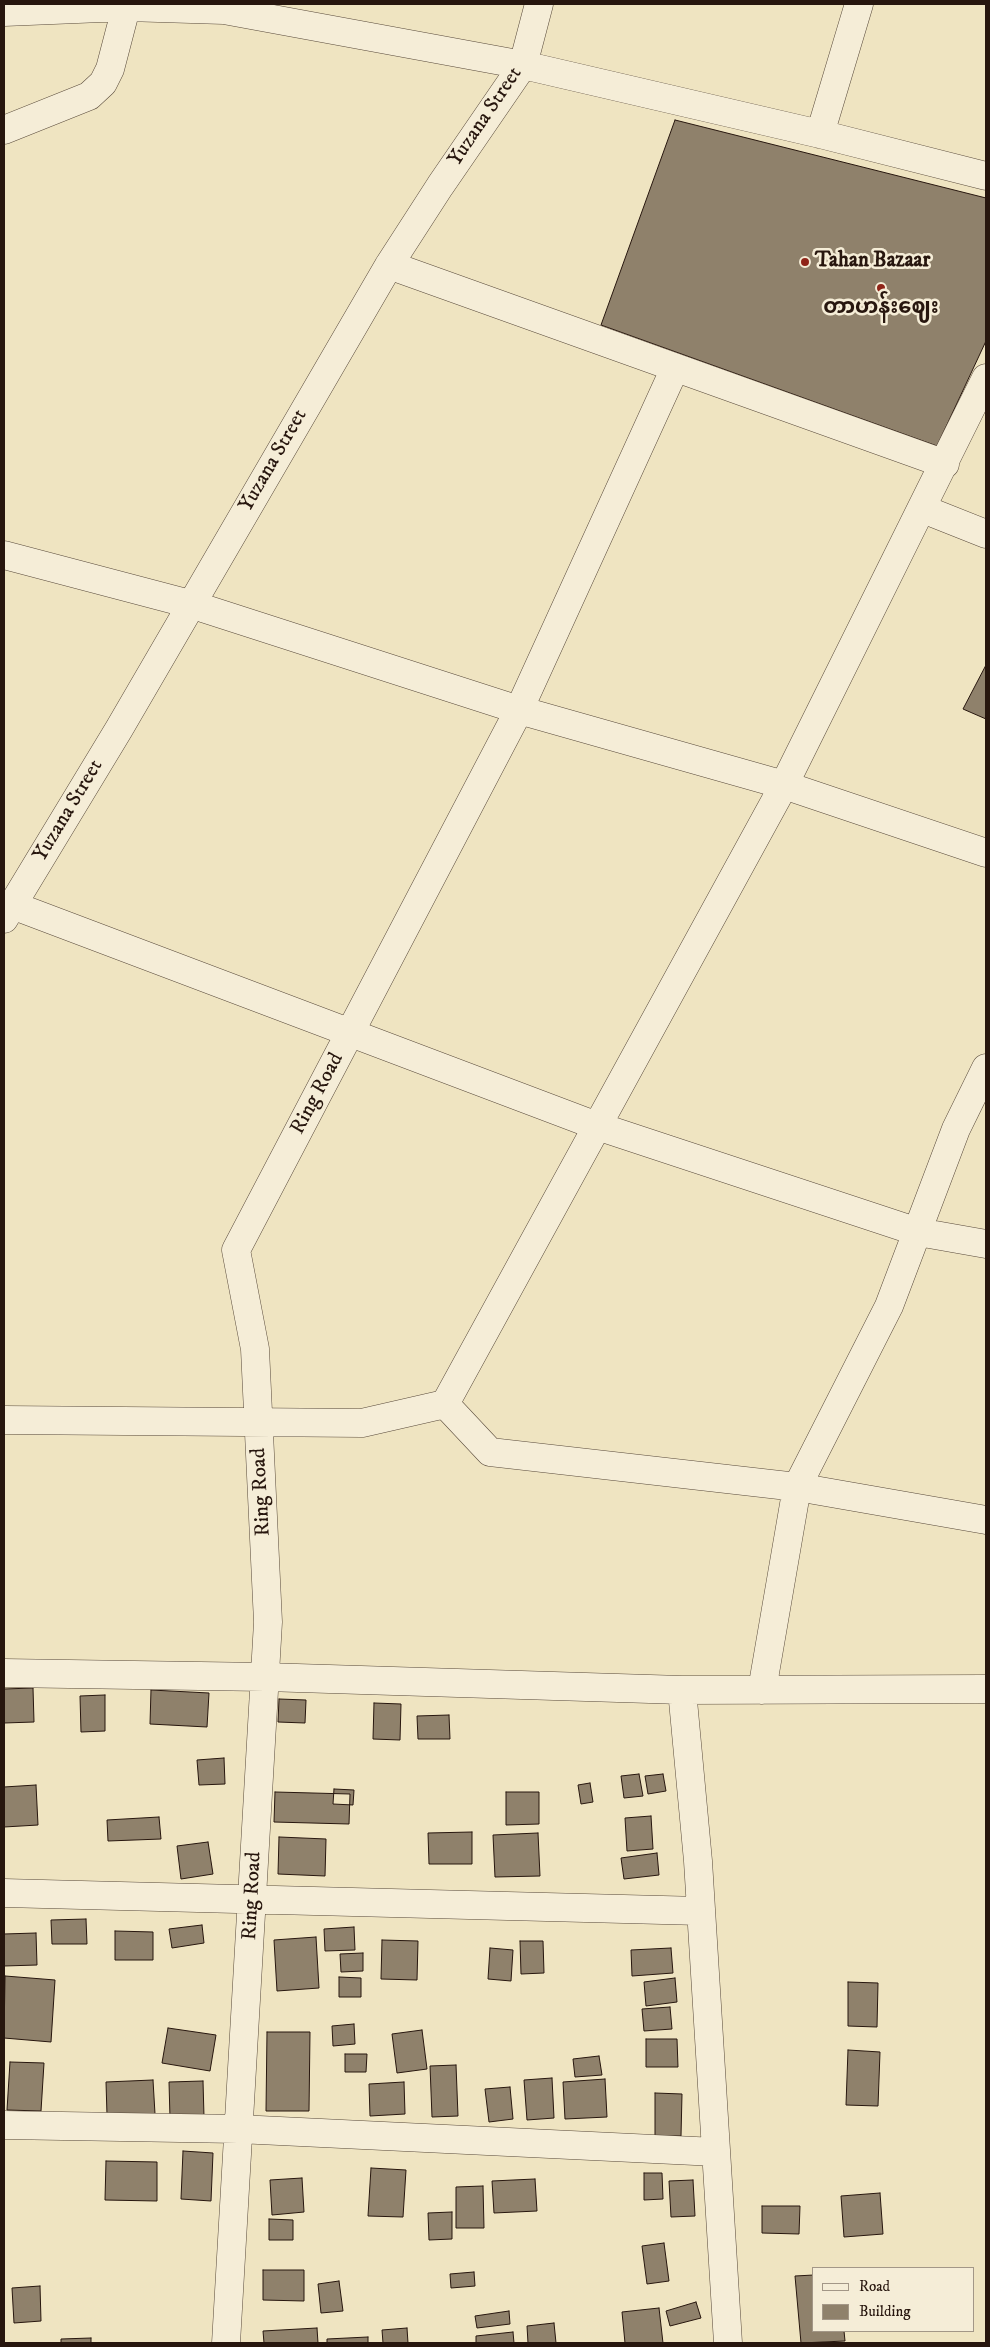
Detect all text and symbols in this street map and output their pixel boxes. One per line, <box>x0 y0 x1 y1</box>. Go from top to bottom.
street label: Yuzana Street <box>444 63 528 171</box>
place label: Tahan Bazaar <box>815 249 930 275</box>
marker: Tahan Bazaar <box>799 256 811 268</box>
marker: တာဟန်းဈေး <box>875 282 887 294</box>
place label: တာဟန်းဈေး <box>823 296 939 322</box>
street label: Yuzana Street <box>235 405 313 517</box>
street label: Yuzana Street <box>29 756 109 866</box>
street label: Ring Road <box>286 1049 350 1139</box>
street label: Ring Road <box>247 1447 277 1537</box>
street label: Ring Road <box>238 1851 268 1941</box>
legend <box>812 2267 975 2332</box>
text: Road <box>859 2277 890 2296</box>
text: Building <box>859 2302 911 2321</box>

